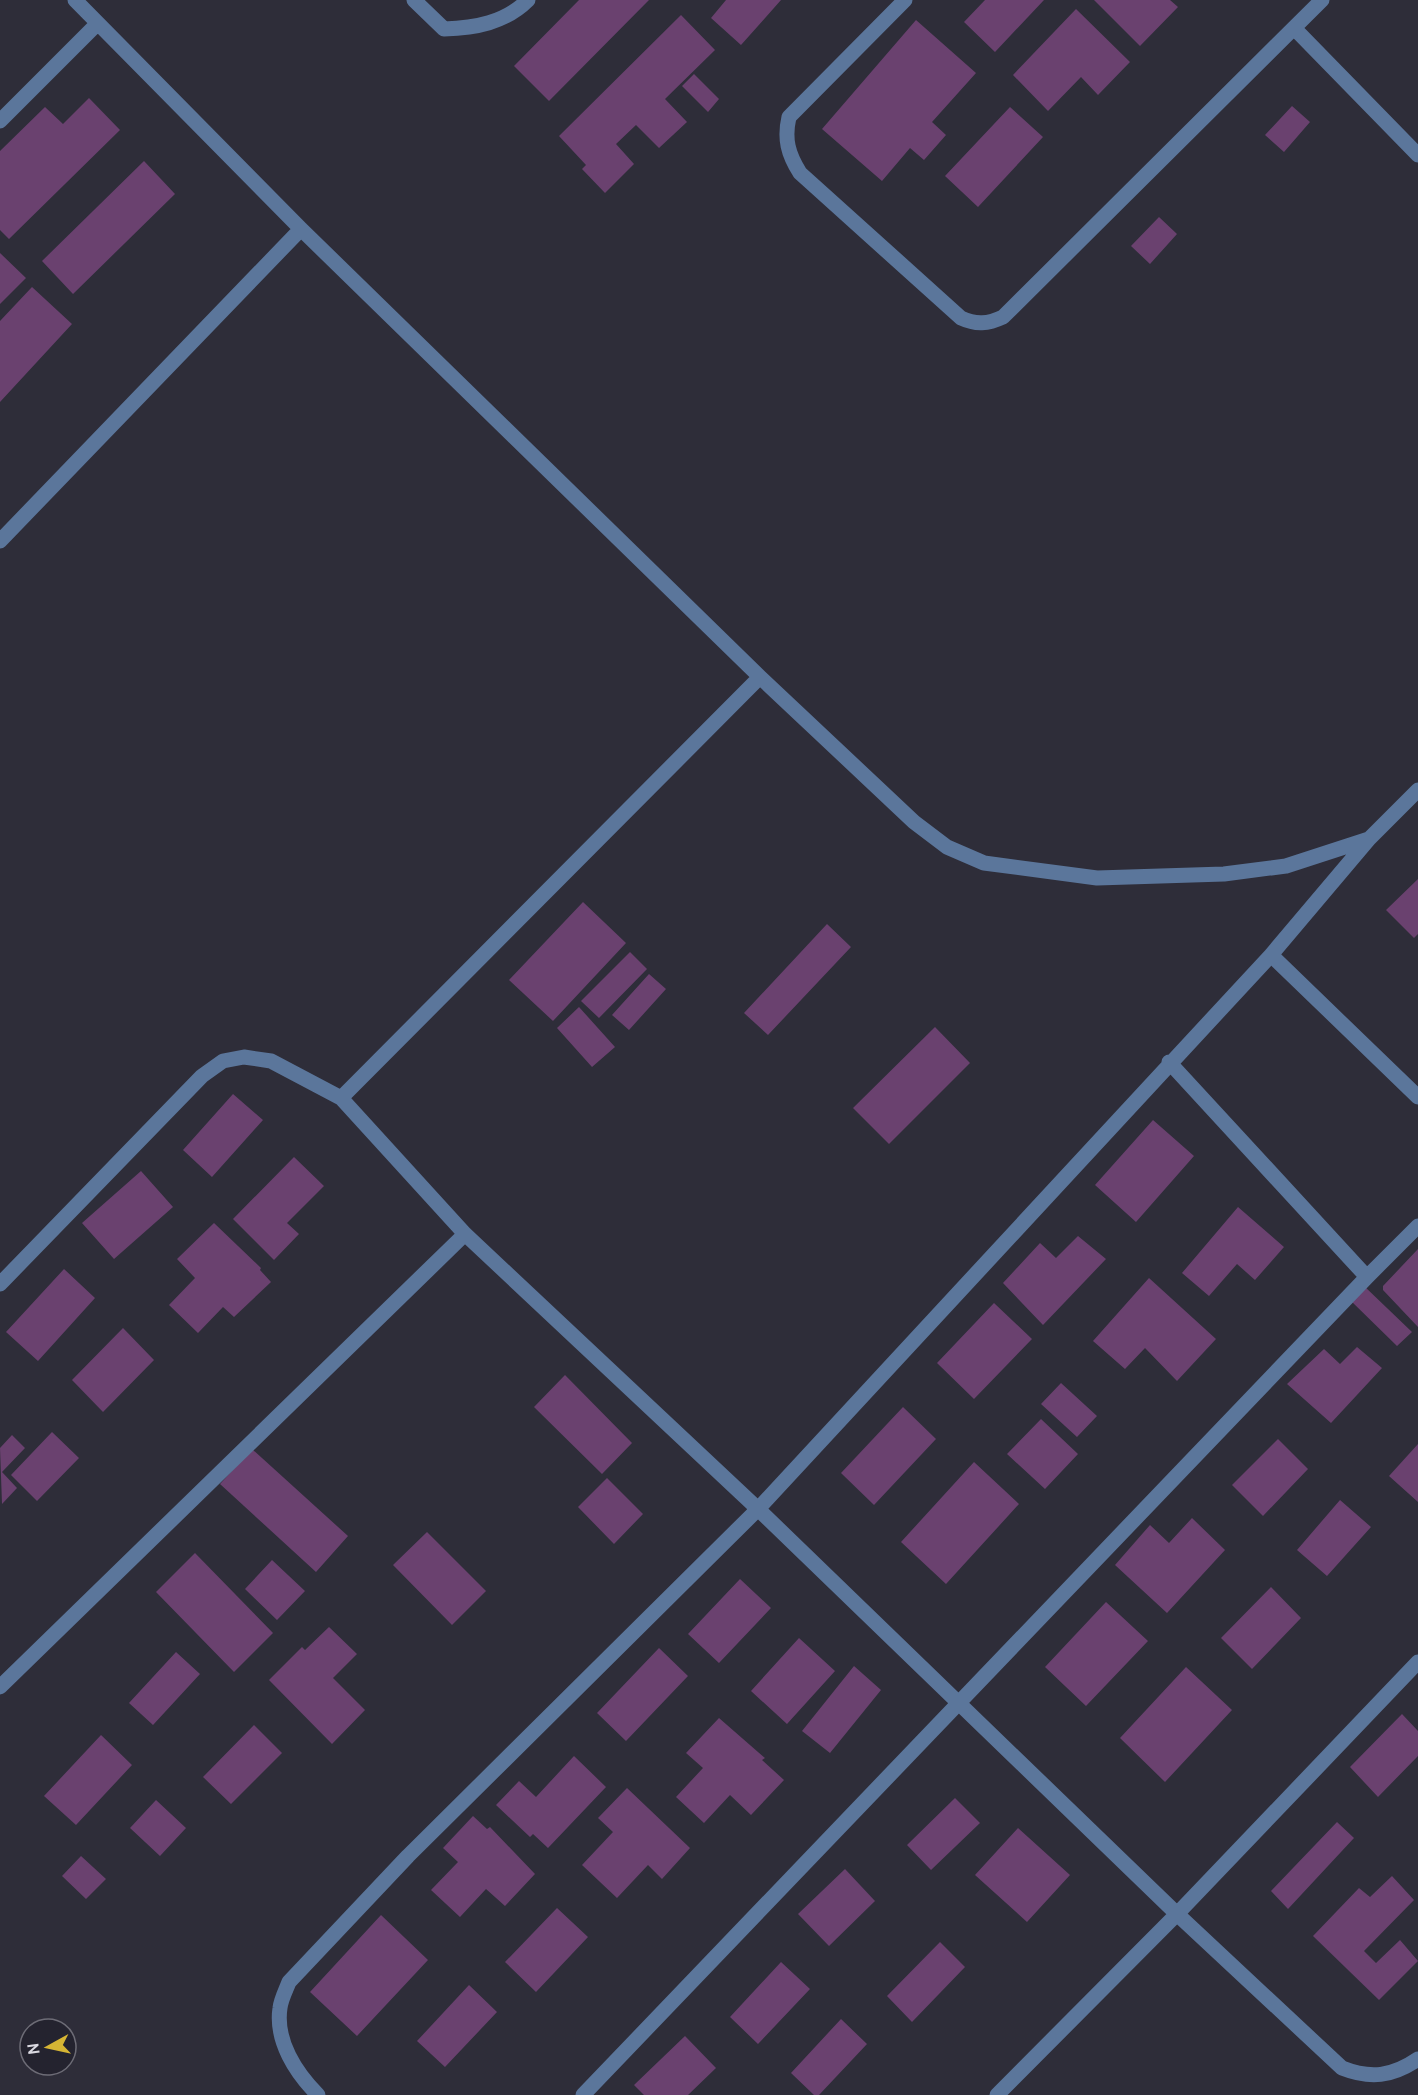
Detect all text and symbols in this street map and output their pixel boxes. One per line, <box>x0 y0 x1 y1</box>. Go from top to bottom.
north arrow <box>18 2017 78 2077</box>
text: N <box>23 2042 44 2056</box>

